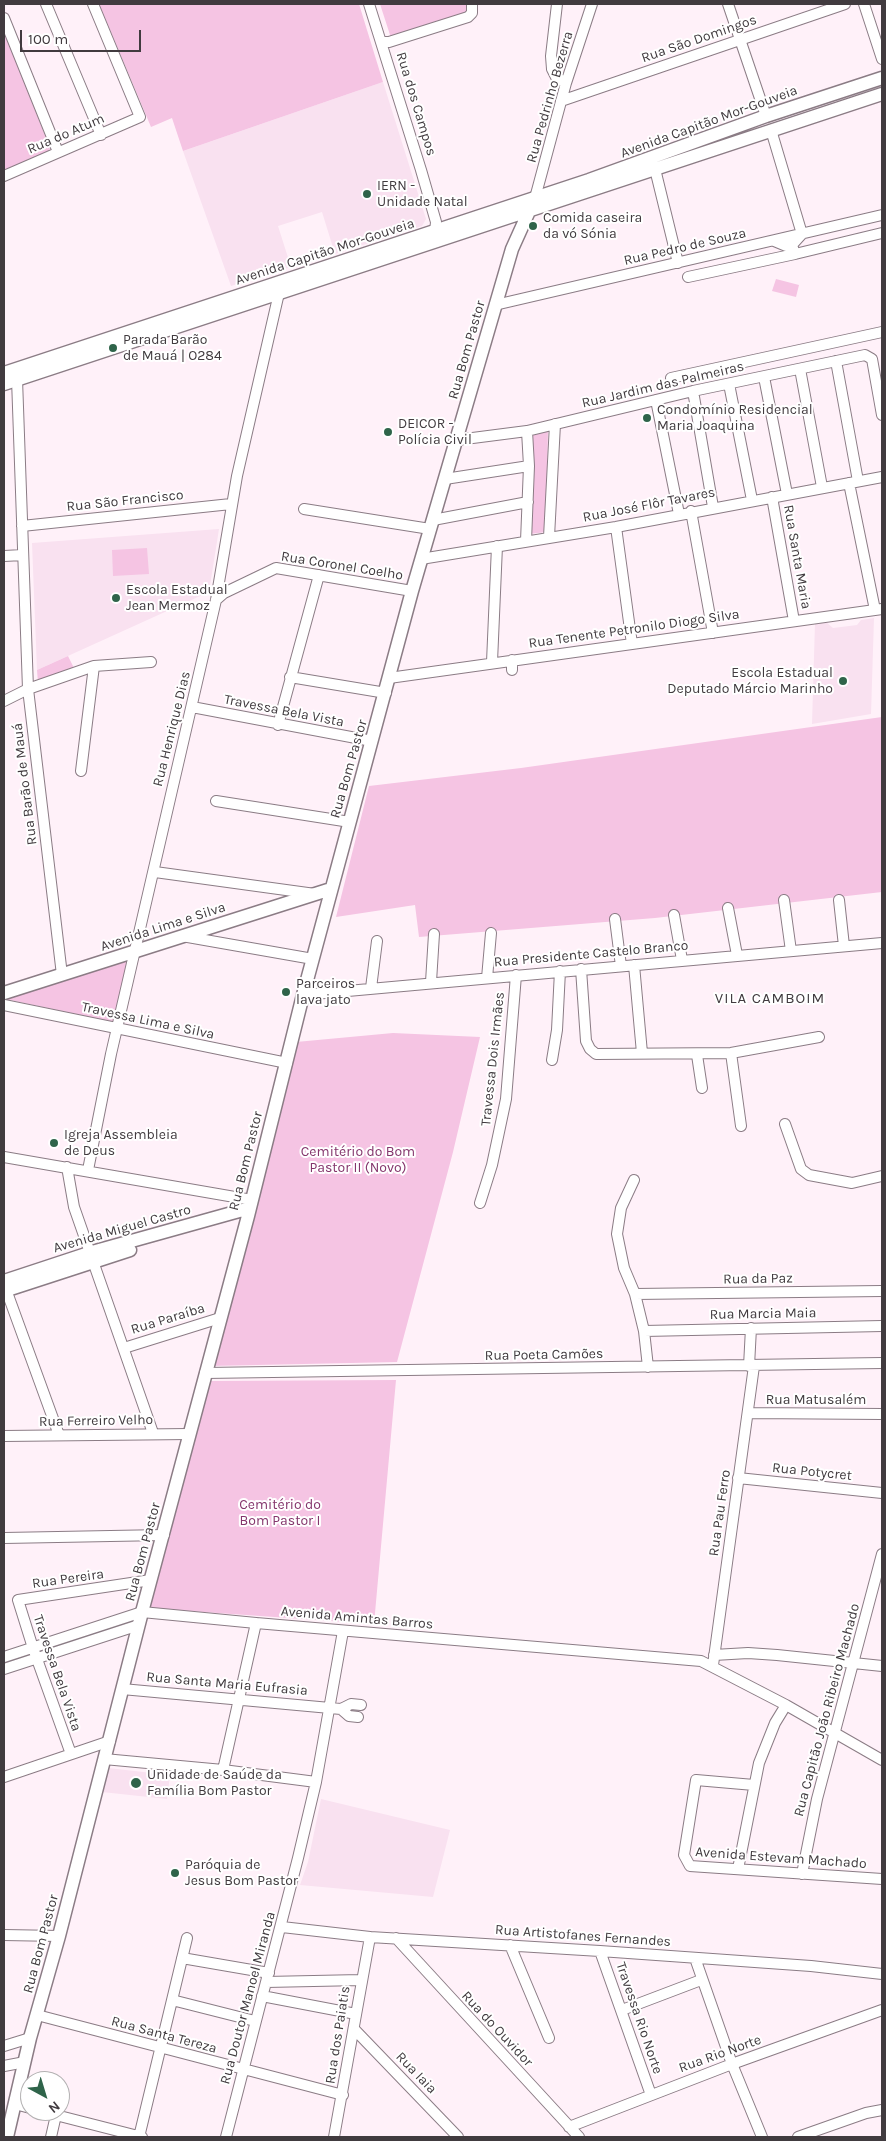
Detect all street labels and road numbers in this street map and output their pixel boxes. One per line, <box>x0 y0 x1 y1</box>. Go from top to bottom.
street label: Rua São Domingos <box>639 11 759 67</box>
street label: Rua Pedrinho Bezerra <box>523 29 577 165</box>
street label: Rua dos Campos <box>392 50 440 158</box>
street label: Avenida Capitão Mor-Gouveia <box>618 82 800 162</box>
street label: Rua do Atum <box>25 110 107 158</box>
street label: Avenida Capitão Mor-Gouveia <box>233 215 417 289</box>
street label: Rua Pedro de Souza <box>622 225 748 269</box>
street label: Rua Bom Pastor <box>445 299 489 401</box>
street label: Rua Jardim das Palmeiras <box>580 358 746 412</box>
street label: Rua José Flôr Tavares <box>581 484 717 526</box>
street label: Rua São Francisco <box>66 487 184 515</box>
street label: Rua Santa Maria <box>780 504 814 610</box>
street label: Rua Coronel Coelho <box>280 548 404 584</box>
street label: Rua Tenente Petronilo Diogo Silva <box>527 606 741 652</box>
street label: Rua Henrique Dias <box>150 670 194 788</box>
street label: Travessa Bela Vista <box>223 691 345 731</box>
street label: Rua Bom Pastor <box>327 718 371 820</box>
street label: Rua Barão de Mauá <box>9 722 41 846</box>
street label: Avenida Lima e Silva <box>98 899 228 955</box>
street label: Rua Presidente Castelo Branco <box>493 937 689 971</box>
street label: Travessa Dois Irmães <box>478 991 508 1127</box>
street label: Travessa Lima e Silva <box>80 999 216 1043</box>
street label: Rua Bom Pastor <box>226 1110 266 1212</box>
street label: Avenida Miguel Castro <box>51 1201 193 1257</box>
street label: Rua da Paz <box>723 1270 793 1288</box>
street label: Rua Paraíba <box>129 1300 207 1338</box>
street label: Rua Marcia Maia <box>710 1305 816 1323</box>
street label: Rua Poeta Camões <box>485 1346 603 1364</box>
street label: Rua Matusalém <box>766 1392 866 1408</box>
street label: Rua Ferreiro Velho <box>39 1412 153 1430</box>
street label: Rua Potycret <box>771 1459 853 1485</box>
street label: Rua Pau Ferro <box>706 1469 734 1557</box>
street label: Rua Bom Pastor <box>122 1501 164 1603</box>
street label: Rua Pereira <box>31 1566 105 1592</box>
street label: Rua Capitão João Ribeiro Machado <box>790 1602 864 1818</box>
street label: Avenida Amintas Barros <box>280 1603 434 1633</box>
street label: Travessa Bela Vista <box>29 1613 85 1733</box>
street label: Rua Santa Maria Eufrasia <box>146 1669 308 1699</box>
street label: Avenida Estevam Machado <box>695 1844 867 1872</box>
street label: Rua Bom Pastor <box>20 1893 62 1995</box>
street label: Rua Doutor Manoel Miranda <box>217 1910 279 2086</box>
street label: Rua Artistofanes Fernandes <box>494 1921 672 1951</box>
street label: Travessa Rio Norte <box>612 1960 666 2076</box>
street label: Rua dos Paiatis <box>322 1985 354 2085</box>
street label: Rua do Ouvidor <box>458 1988 536 2070</box>
street label: Rua Santa Tereza <box>109 2013 219 2057</box>
street label: Rua Rio Norte <box>676 2031 764 2077</box>
street label: Rua Iaia <box>392 2049 440 2097</box>

